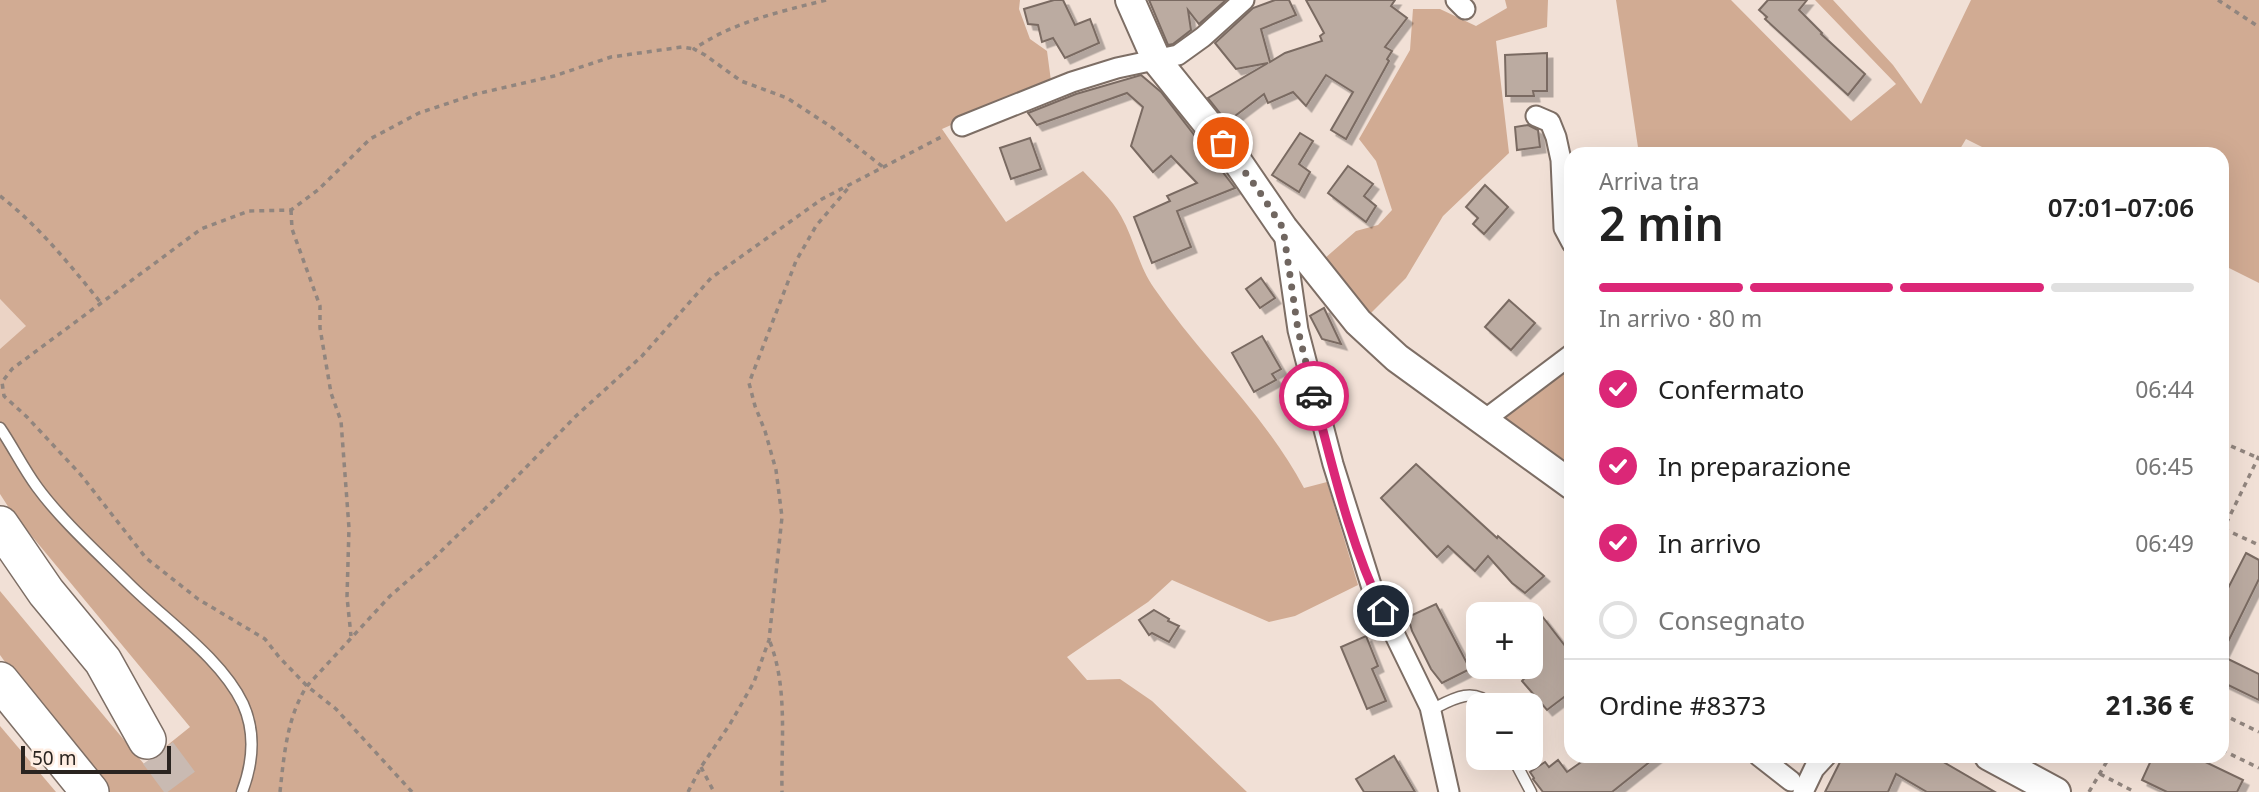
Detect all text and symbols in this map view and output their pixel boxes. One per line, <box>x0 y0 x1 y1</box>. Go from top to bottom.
pin <box>1193 113 1253 173</box>
icon: bag <box>1204 124 1242 162</box>
text: Arriva tra <box>1599 165 1699 197</box>
text: 07:01–07:06 <box>2048 189 2194 225</box>
text: 2 min <box>1599 192 1724 254</box>
text: In arrivo · 80 m <box>1599 302 1762 334</box>
courier <box>1279 361 1349 431</box>
icon: check <box>1599 370 1637 408</box>
text: Confermato <box>1658 371 1805 407</box>
text: 06:44 <box>2135 373 2194 405</box>
icon: car <box>1295 377 1333 415</box>
icon: check <box>1599 447 1637 485</box>
text: In preparazione <box>1658 448 1851 484</box>
text: 06:45 <box>2135 450 2194 482</box>
icon: check <box>1599 524 1637 562</box>
text: In arrivo <box>1658 525 1761 561</box>
text: 06:49 <box>2135 527 2194 559</box>
pin <box>1353 581 1413 641</box>
icon: home <box>1364 592 1402 630</box>
map controls <box>1466 602 1543 770</box>
button: + <box>1466 602 1543 679</box>
text: Consegnato <box>1658 602 1805 638</box>
text: Ordine #8373 <box>1599 687 1766 723</box>
text: 21.36 € <box>2106 687 2194 723</box>
button: − <box>1466 693 1543 770</box>
scale bar <box>21 743 172 775</box>
text: 50 m <box>32 745 76 771</box>

